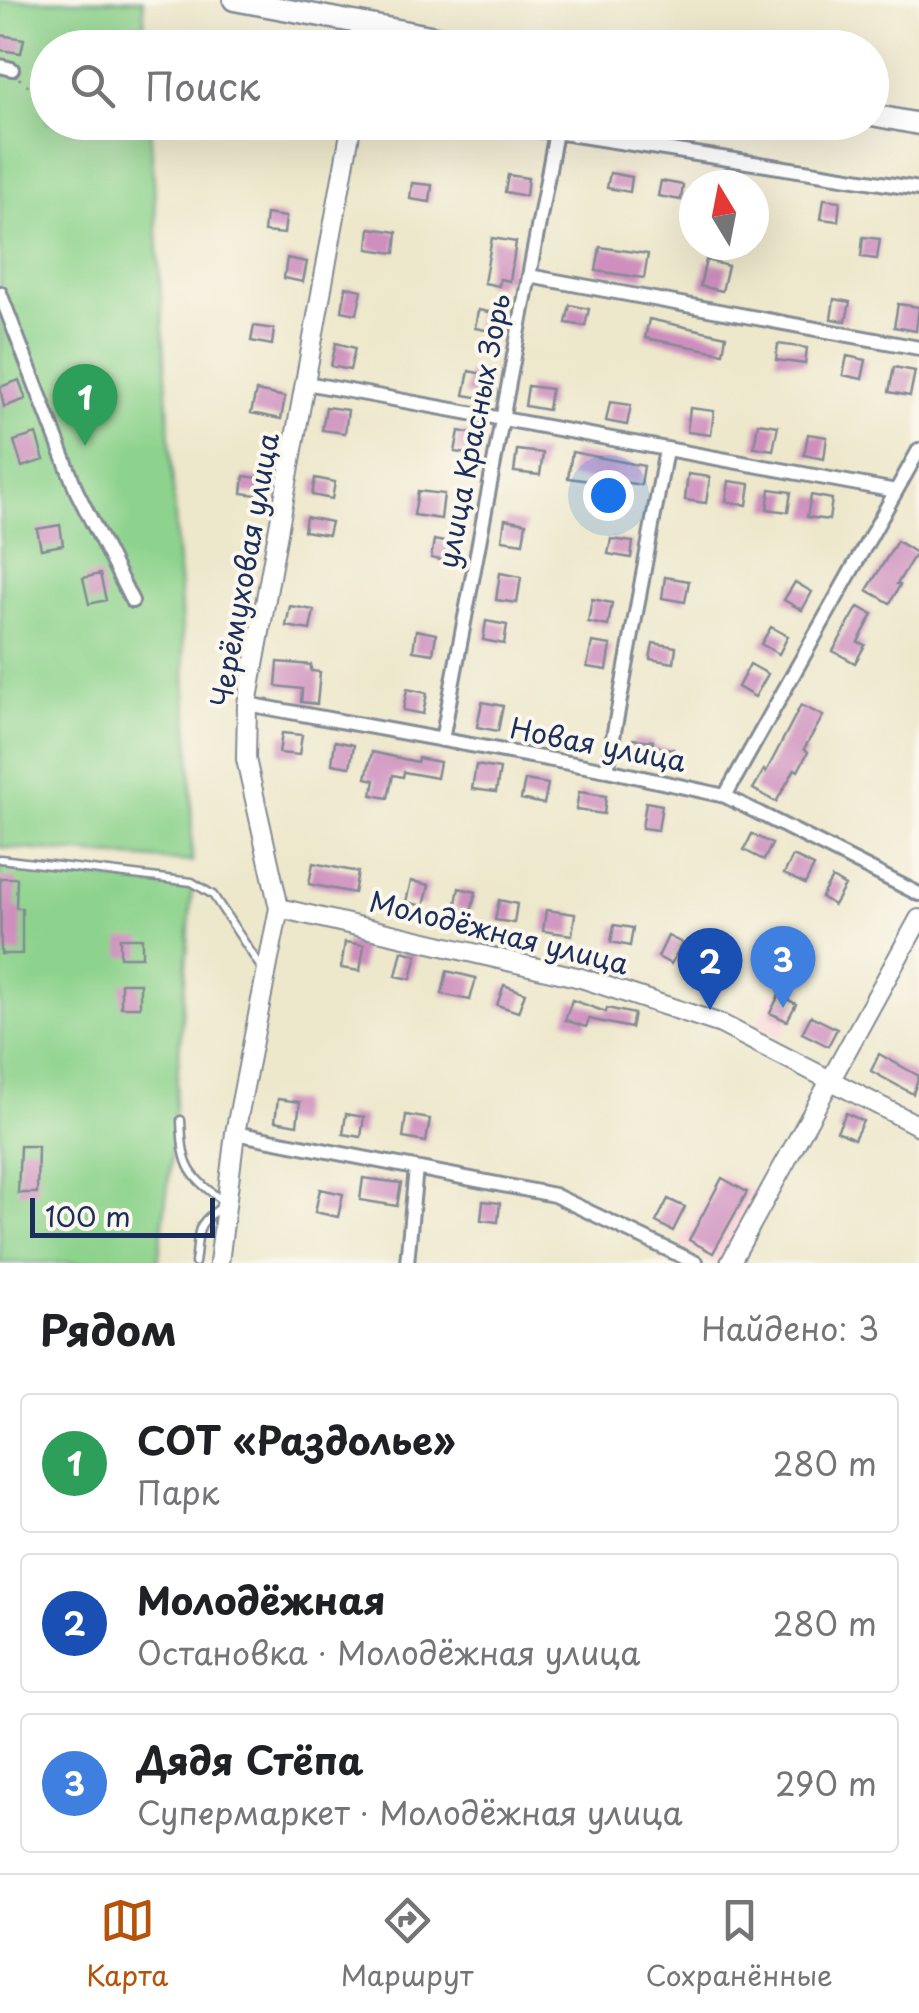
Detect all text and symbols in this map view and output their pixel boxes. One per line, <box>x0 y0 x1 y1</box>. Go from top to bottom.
search box <box>30 30 889 140</box>
text: Поиск <box>145 57 260 114</box>
icon: search <box>65 58 120 113</box>
north arrow <box>679 170 769 260</box>
street label: улица Красных Зорь <box>425 290 520 572</box>
pin: 1 <box>52 364 118 446</box>
street label: Черёмуховая улица <box>198 429 289 710</box>
your location <box>583 470 634 521</box>
street label: Новая улица <box>507 705 690 782</box>
street label: Молодёжная улица <box>365 879 634 985</box>
pin: 3 <box>750 926 816 1008</box>
pin: 2 <box>678 928 742 1010</box>
scale bar <box>30 1193 215 1238</box>
text: 100 m <box>45 1194 131 1237</box>
text: Рядом <box>40 1297 177 1360</box>
text: Найдено: 3 <box>701 1304 879 1352</box>
text: СОТ «Раздолье» <box>137 1411 455 1468</box>
text: 1 <box>67 1439 82 1487</box>
text: 280 m <box>773 1439 877 1487</box>
text: Парк <box>137 1468 220 1516</box>
text: Молодёжная <box>137 1571 386 1628</box>
text: 2 <box>63 1599 86 1647</box>
text: 280 m <box>773 1599 877 1647</box>
text: Остановка · Молодёжная улица <box>137 1628 640 1676</box>
text: Дядя Стёпа <box>137 1731 364 1788</box>
text: 3 <box>64 1759 85 1807</box>
text: 290 m <box>775 1759 877 1807</box>
text: Супермаркет · Молодёжная улица <box>137 1788 683 1836</box>
tab: Карта <box>86 1893 168 1996</box>
tab: Маршрут <box>341 1893 473 1996</box>
tab: Сохранённые <box>646 1893 833 1996</box>

